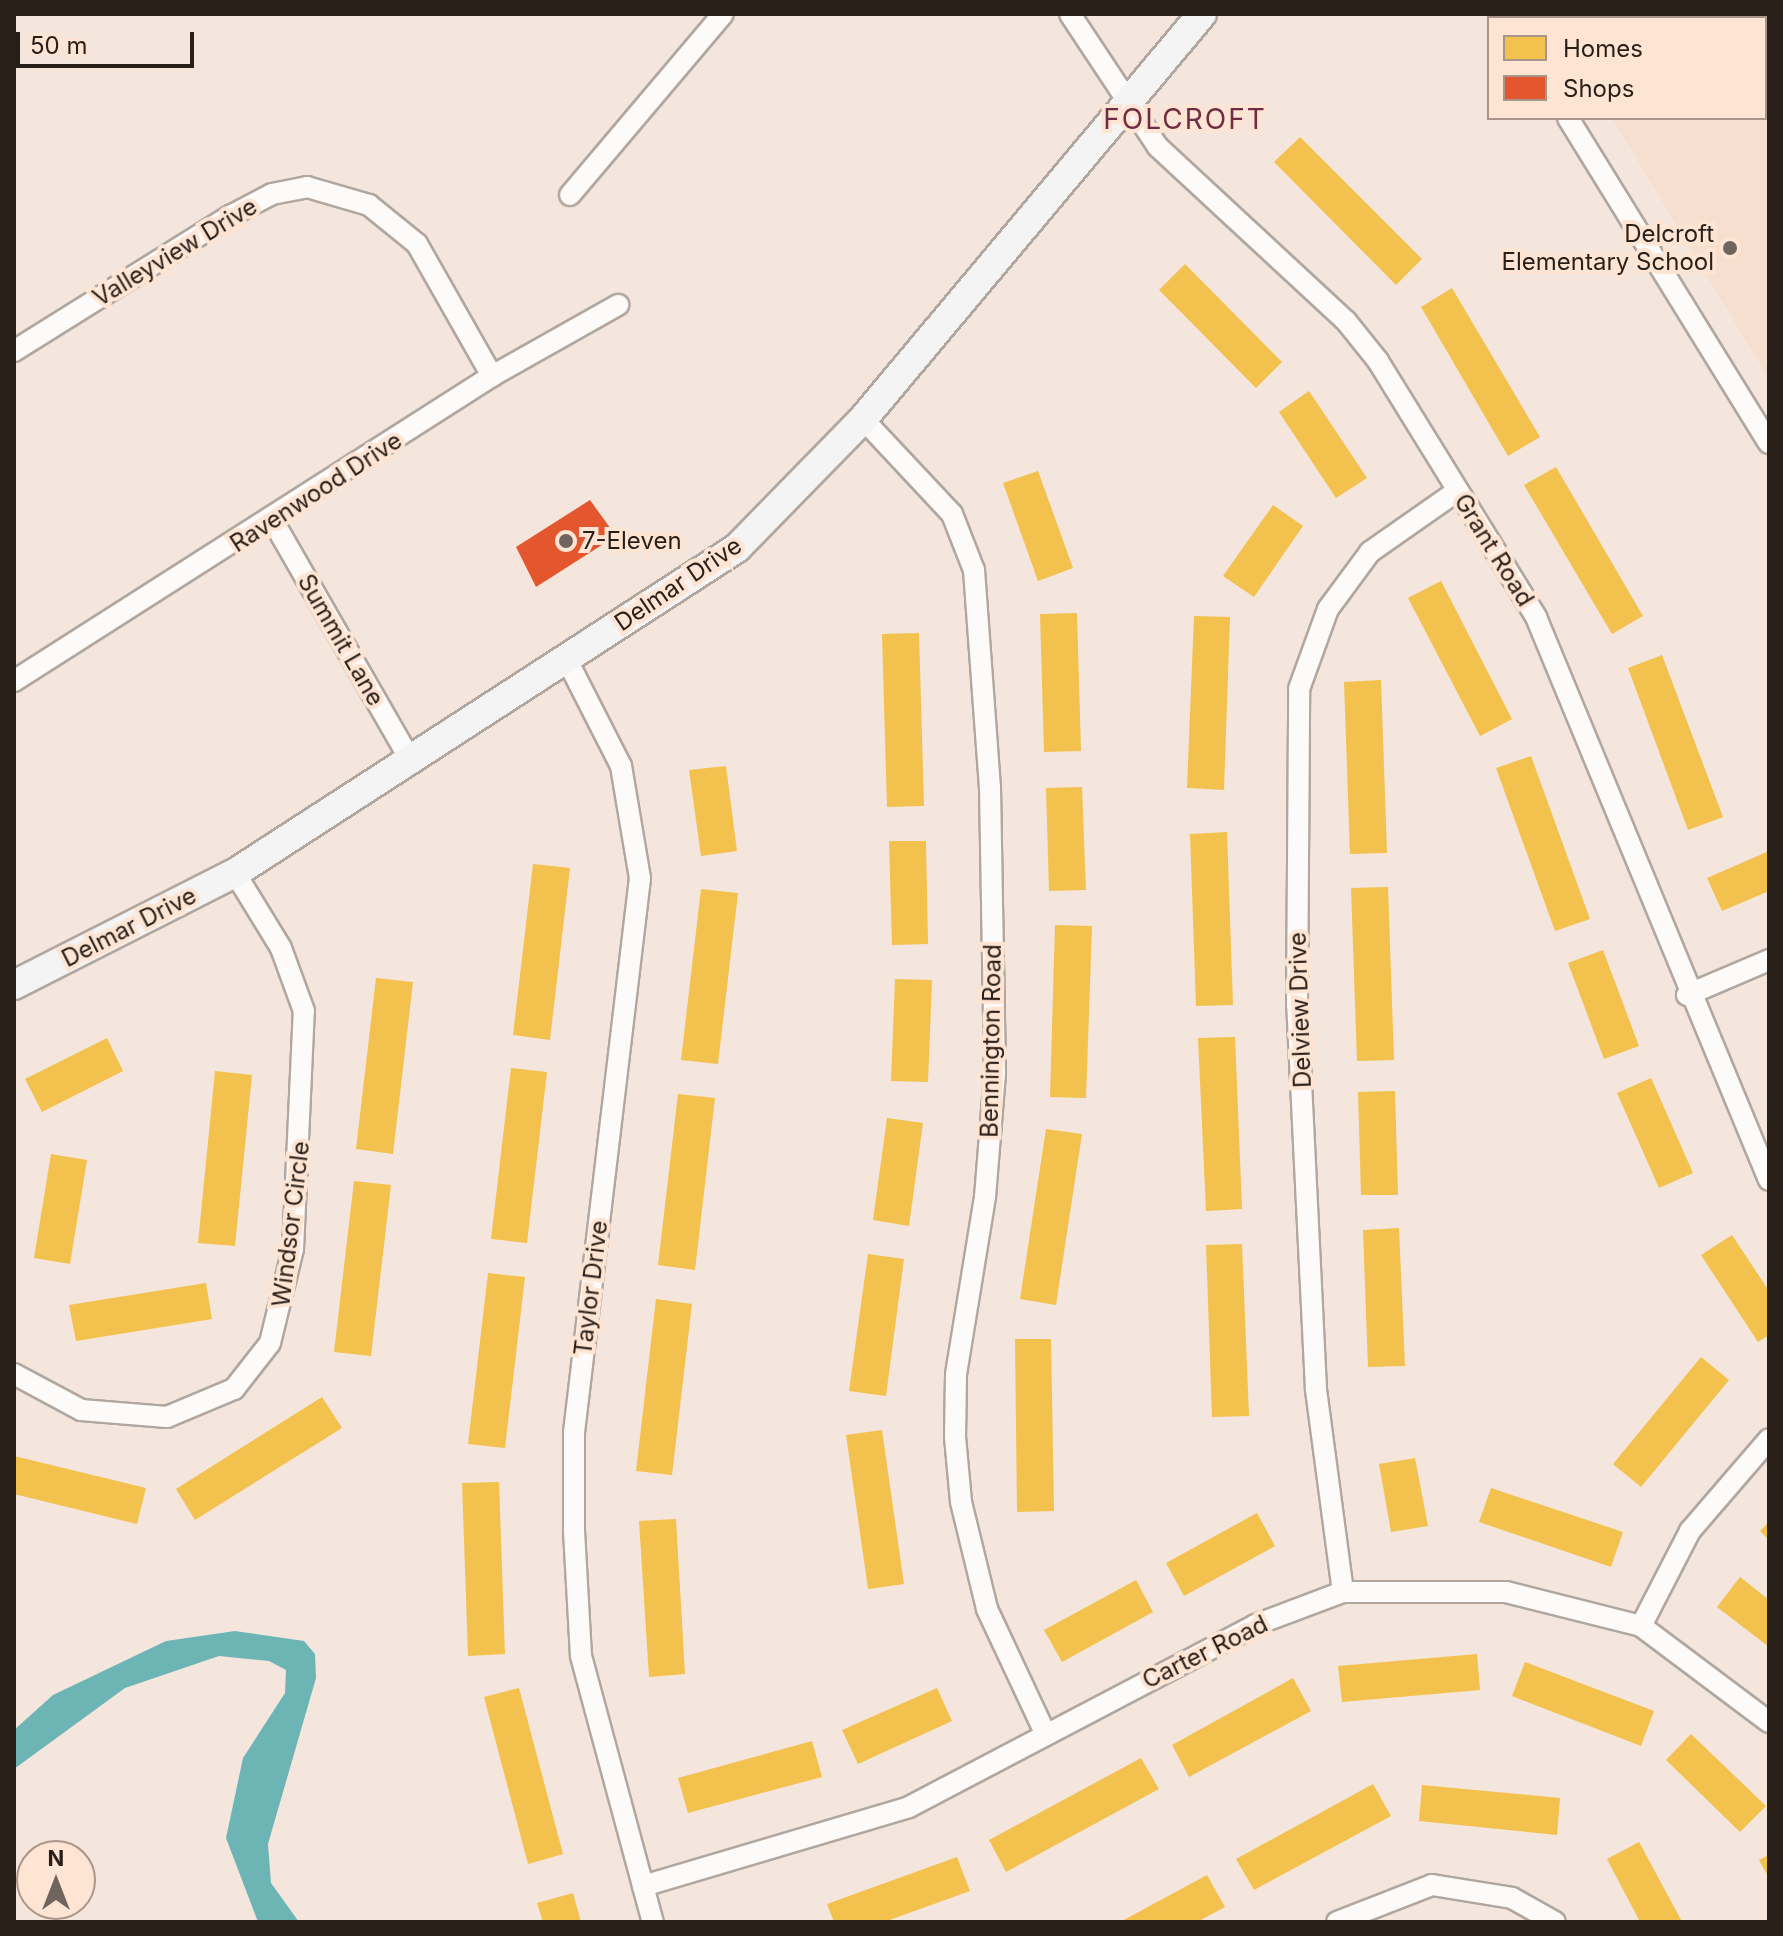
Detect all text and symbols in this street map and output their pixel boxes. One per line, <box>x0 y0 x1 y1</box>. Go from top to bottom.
scale bar <box>20 16 198 66</box>
legend <box>1487 16 1767 120</box>
text: 50 m <box>30 31 88 60</box>
text: Homes <box>1563 34 1643 63</box>
text: Shops <box>1563 74 1634 103</box>
district label: FOLCROFT <box>1103 102 1267 136</box>
street label: Valleyview Drive <box>88 192 262 312</box>
place label: Delcroft Elementary School <box>1502 220 1714 276</box>
marker: Delcroft Elementary School <box>1721 239 1739 257</box>
street label: Ravenwood Drive <box>225 426 407 558</box>
street label: Grant Road <box>1448 488 1540 612</box>
place label: 7-Eleven <box>582 527 682 555</box>
street label: Delmar Drive <box>609 531 747 637</box>
marker: 7-Eleven <box>557 532 575 550</box>
street label: Summit Lane <box>292 569 390 711</box>
street label: Delmar Drive <box>57 881 201 973</box>
street label: Delview Drive <box>1283 932 1317 1088</box>
street label: Bennington Road <box>975 944 1007 1138</box>
street label: Windsor Circle <box>267 1140 315 1308</box>
street label: Taylor Drive <box>568 1219 614 1357</box>
street label: Carter Road <box>1138 1609 1272 1695</box>
north arrow <box>16 1840 96 1920</box>
text: N <box>48 1845 64 1871</box>

